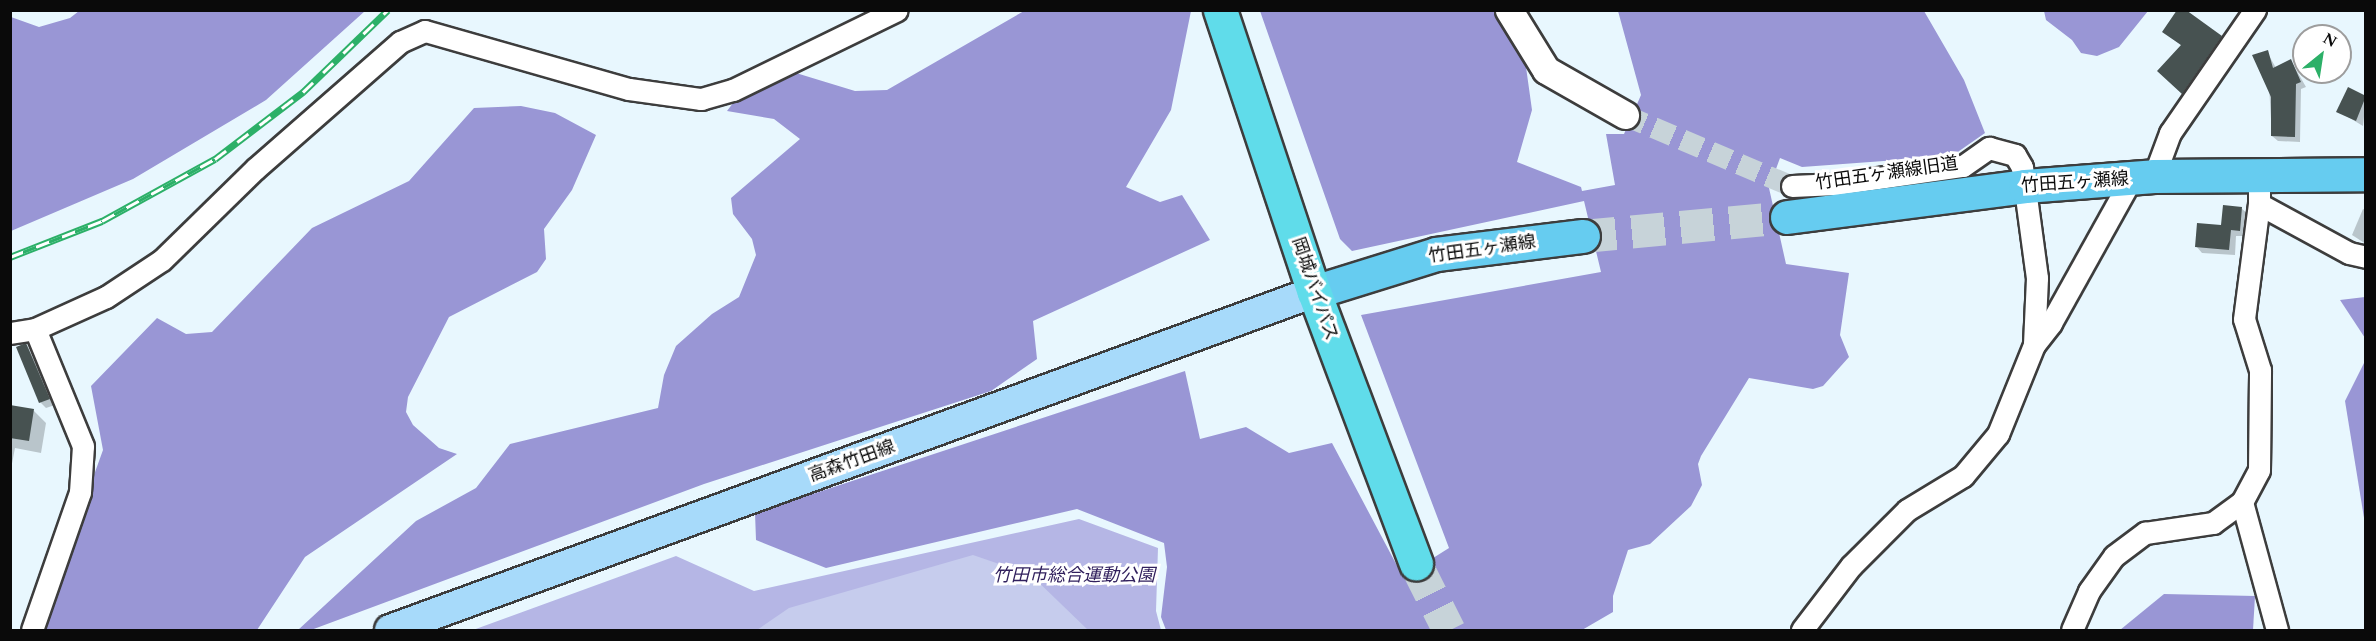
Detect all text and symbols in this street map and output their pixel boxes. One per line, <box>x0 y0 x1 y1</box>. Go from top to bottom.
north arrow <box>2292 24 2352 84</box>
text: N <box>2318 26 2342 54</box>
street label: 竹田五ヶ瀬線旧道 <box>1814 153 1960 195</box>
street label: 竹田五ヶ瀬線 <box>2020 168 2130 198</box>
street label: 竹田五ヶ瀬線 <box>1427 232 1537 268</box>
street label: 岡城バイパス <box>1286 234 1342 344</box>
street label: 高森竹田線 <box>806 436 898 488</box>
park label: 竹田市総合運動公園 <box>993 565 1155 587</box>

